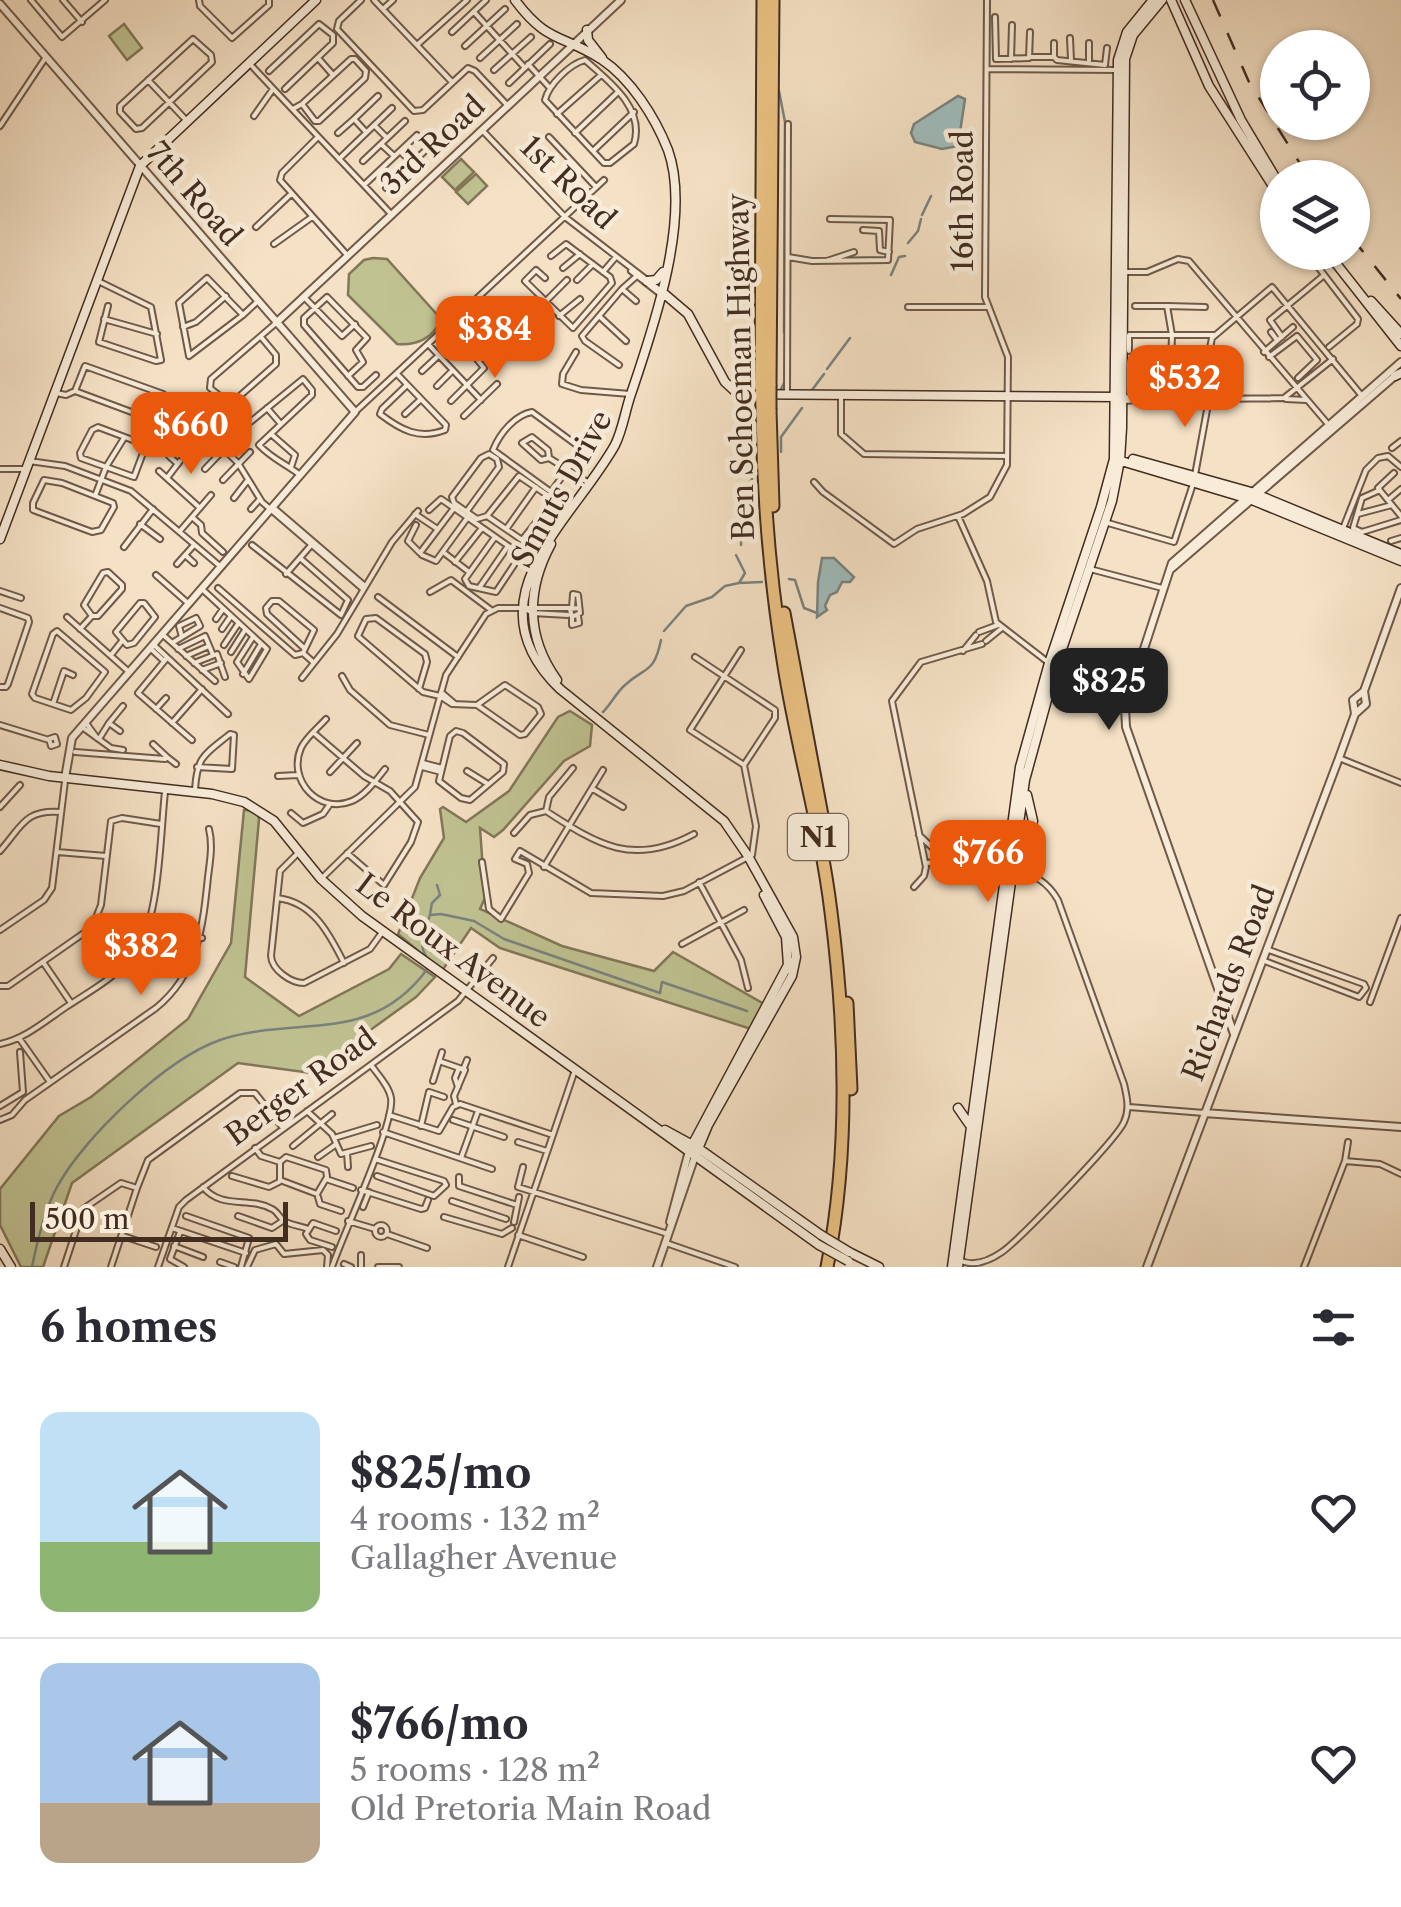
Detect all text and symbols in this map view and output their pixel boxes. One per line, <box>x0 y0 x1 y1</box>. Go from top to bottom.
map controls <box>1260 30 1370 270</box>
button: locate <box>1260 30 1370 140</box>
street label: 3rd Road <box>373 87 493 202</box>
street label: 1st Road <box>513 128 624 237</box>
street label: 16th Road <box>944 130 981 272</box>
street label: 7th Road <box>139 134 250 253</box>
button: layers <box>1260 160 1370 270</box>
street label: Ben Schoeman Highway <box>719 193 762 541</box>
pin: $384 <box>436 296 554 381</box>
text: $384 <box>458 309 532 348</box>
pin: $532 <box>1126 345 1244 430</box>
text: $532 <box>1149 358 1221 397</box>
pin: $660 <box>132 392 250 477</box>
street label: Smuts Drive <box>503 404 620 574</box>
text: $660 <box>153 405 229 444</box>
pin: $825 <box>1050 648 1168 733</box>
text: $825 <box>1072 661 1146 700</box>
road number: N1 <box>788 814 848 860</box>
pin: $766 <box>929 820 1047 905</box>
text: $766 <box>952 833 1024 872</box>
street label: Le Roux Avenue <box>349 866 558 1036</box>
street label: Richards Road <box>1174 879 1283 1086</box>
pin: $382 <box>82 913 200 998</box>
text: $382 <box>104 926 178 965</box>
street label: Berger Road <box>218 1020 383 1154</box>
scale bar <box>30 1197 288 1242</box>
text: 500 m <box>45 1202 129 1236</box>
icon: filters <box>1306 1300 1361 1355</box>
text: 6 homes <box>40 1301 218 1353</box>
text: $825/mo <box>350 1447 532 1499</box>
icon: home <box>120 1452 240 1572</box>
icon: heart <box>1306 1485 1361 1540</box>
text: 4 rooms · 132 m² <box>350 1499 600 1538</box>
text: Gallagher Avenue <box>350 1538 617 1577</box>
text: $766/mo <box>350 1698 529 1750</box>
icon: home <box>120 1703 240 1823</box>
icon: heart <box>1306 1736 1361 1791</box>
text: 5 rooms · 128 m² <box>350 1750 600 1789</box>
text: Old Pretoria Main Road <box>350 1789 712 1828</box>

